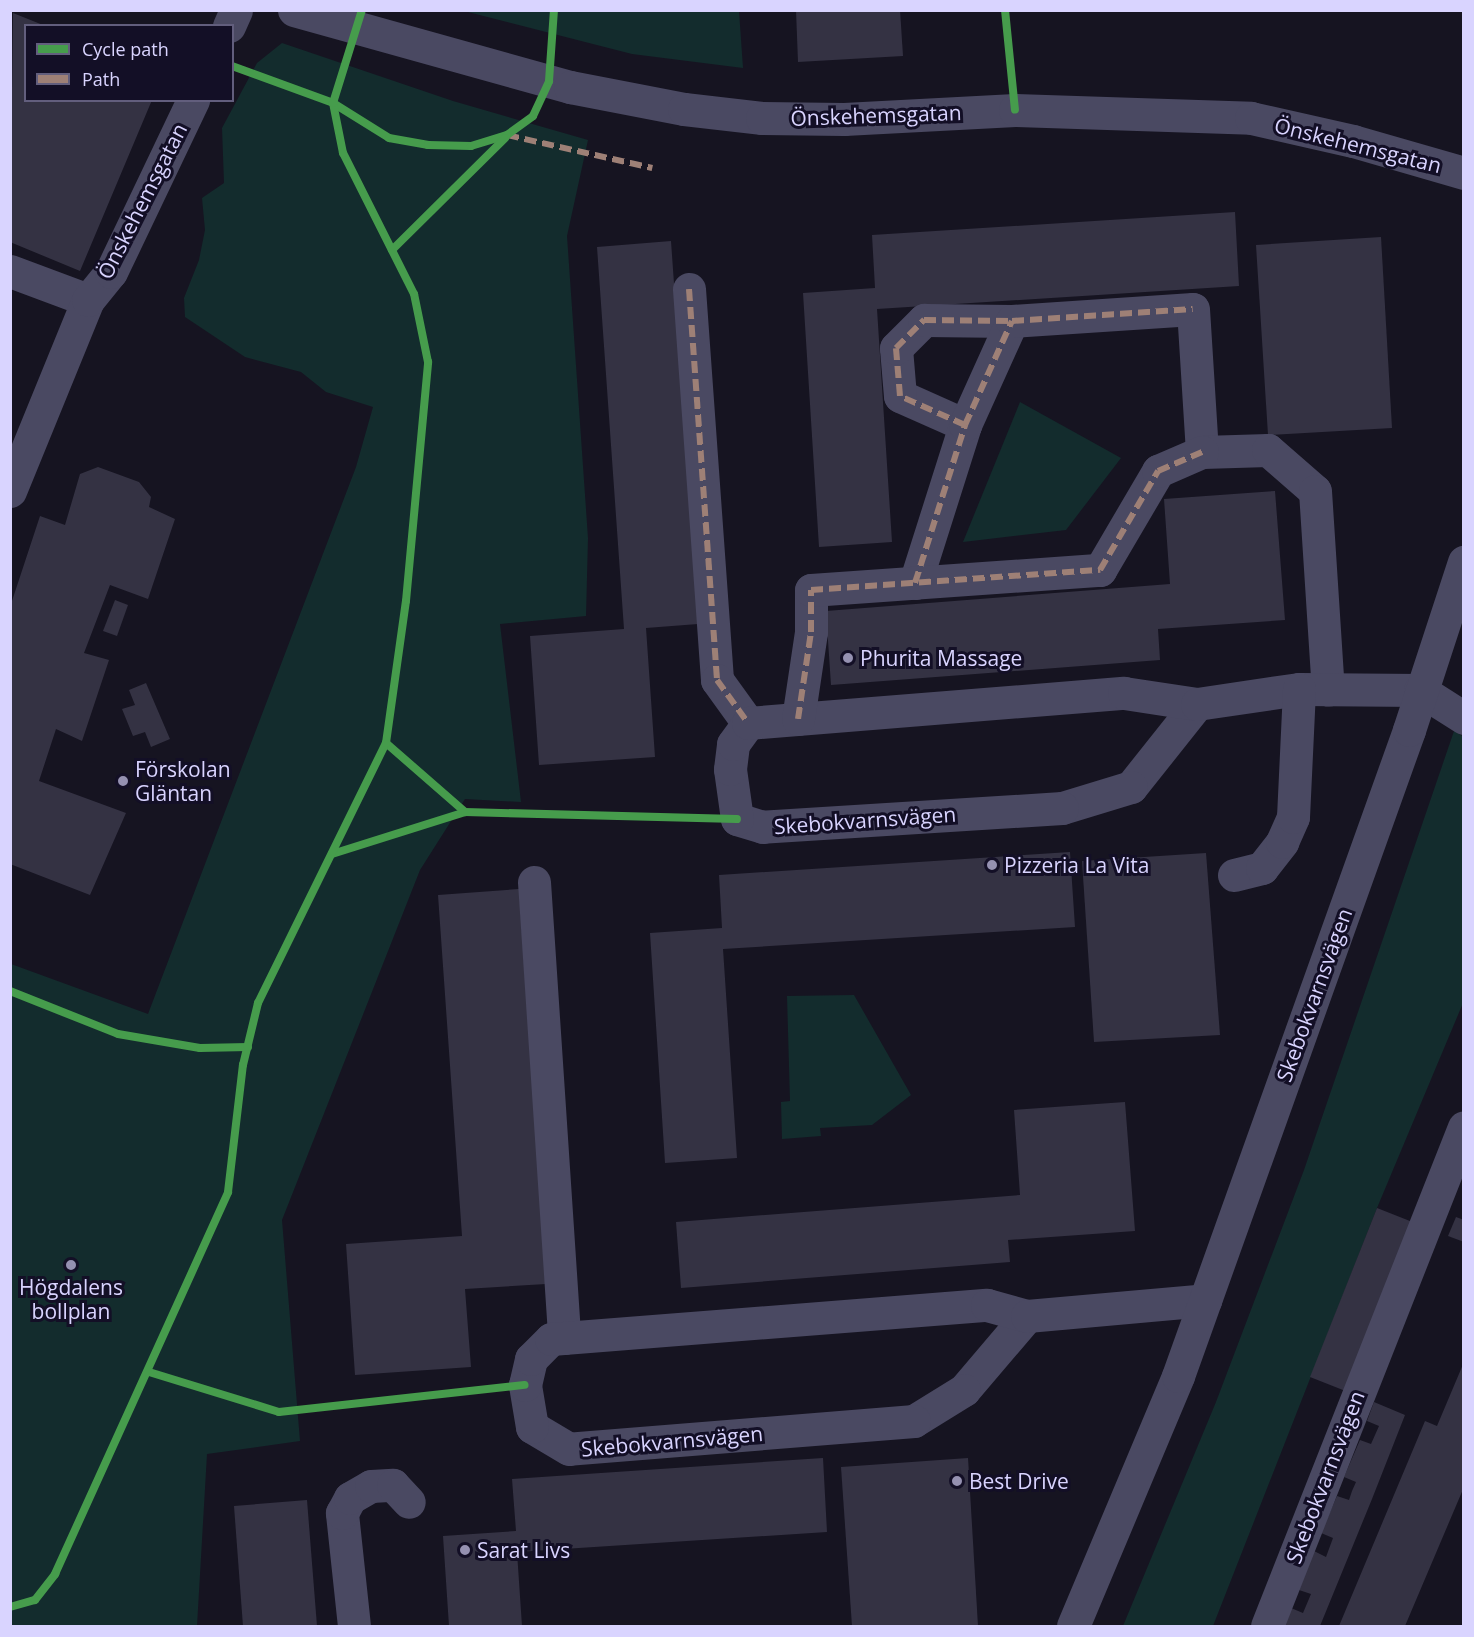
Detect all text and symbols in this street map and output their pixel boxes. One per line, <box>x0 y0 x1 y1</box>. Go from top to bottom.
legend <box>24 24 234 102</box>
text: Cycle path <box>82 37 169 61</box>
text: Path <box>82 67 120 91</box>
street label: Önskehemsgatan <box>790 99 962 131</box>
street label: Önskehemsgatan <box>1272 112 1444 178</box>
street label: Önskehemsgatan <box>92 119 192 283</box>
place label: Phurita Massage <box>860 645 1022 671</box>
marker: Phurita Massage <box>841 651 855 665</box>
place label: Förskolan Gläntan <box>135 756 231 806</box>
marker: Förskolan Gläntan <box>116 774 130 788</box>
street label: Skebokvarnsvägen <box>773 801 957 839</box>
place label: Pizzeria La Vita <box>1004 852 1149 878</box>
marker: Pizzeria La Vita <box>985 858 999 872</box>
street label: Skebokvarnsvägen <box>1271 905 1357 1085</box>
marker: Högdalens bollplan <box>64 1258 78 1272</box>
place label: Högdalens bollplan <box>19 1274 123 1324</box>
street label: Skebokvarnsvägen <box>1280 1387 1370 1567</box>
street label: Skebokvarnsvägen <box>580 1420 764 1462</box>
place label: Best Drive <box>969 1468 1069 1494</box>
marker: Best Drive <box>950 1474 964 1488</box>
place label: Sarat Livs <box>477 1537 570 1563</box>
marker: Sarat Livs <box>458 1543 472 1557</box>

